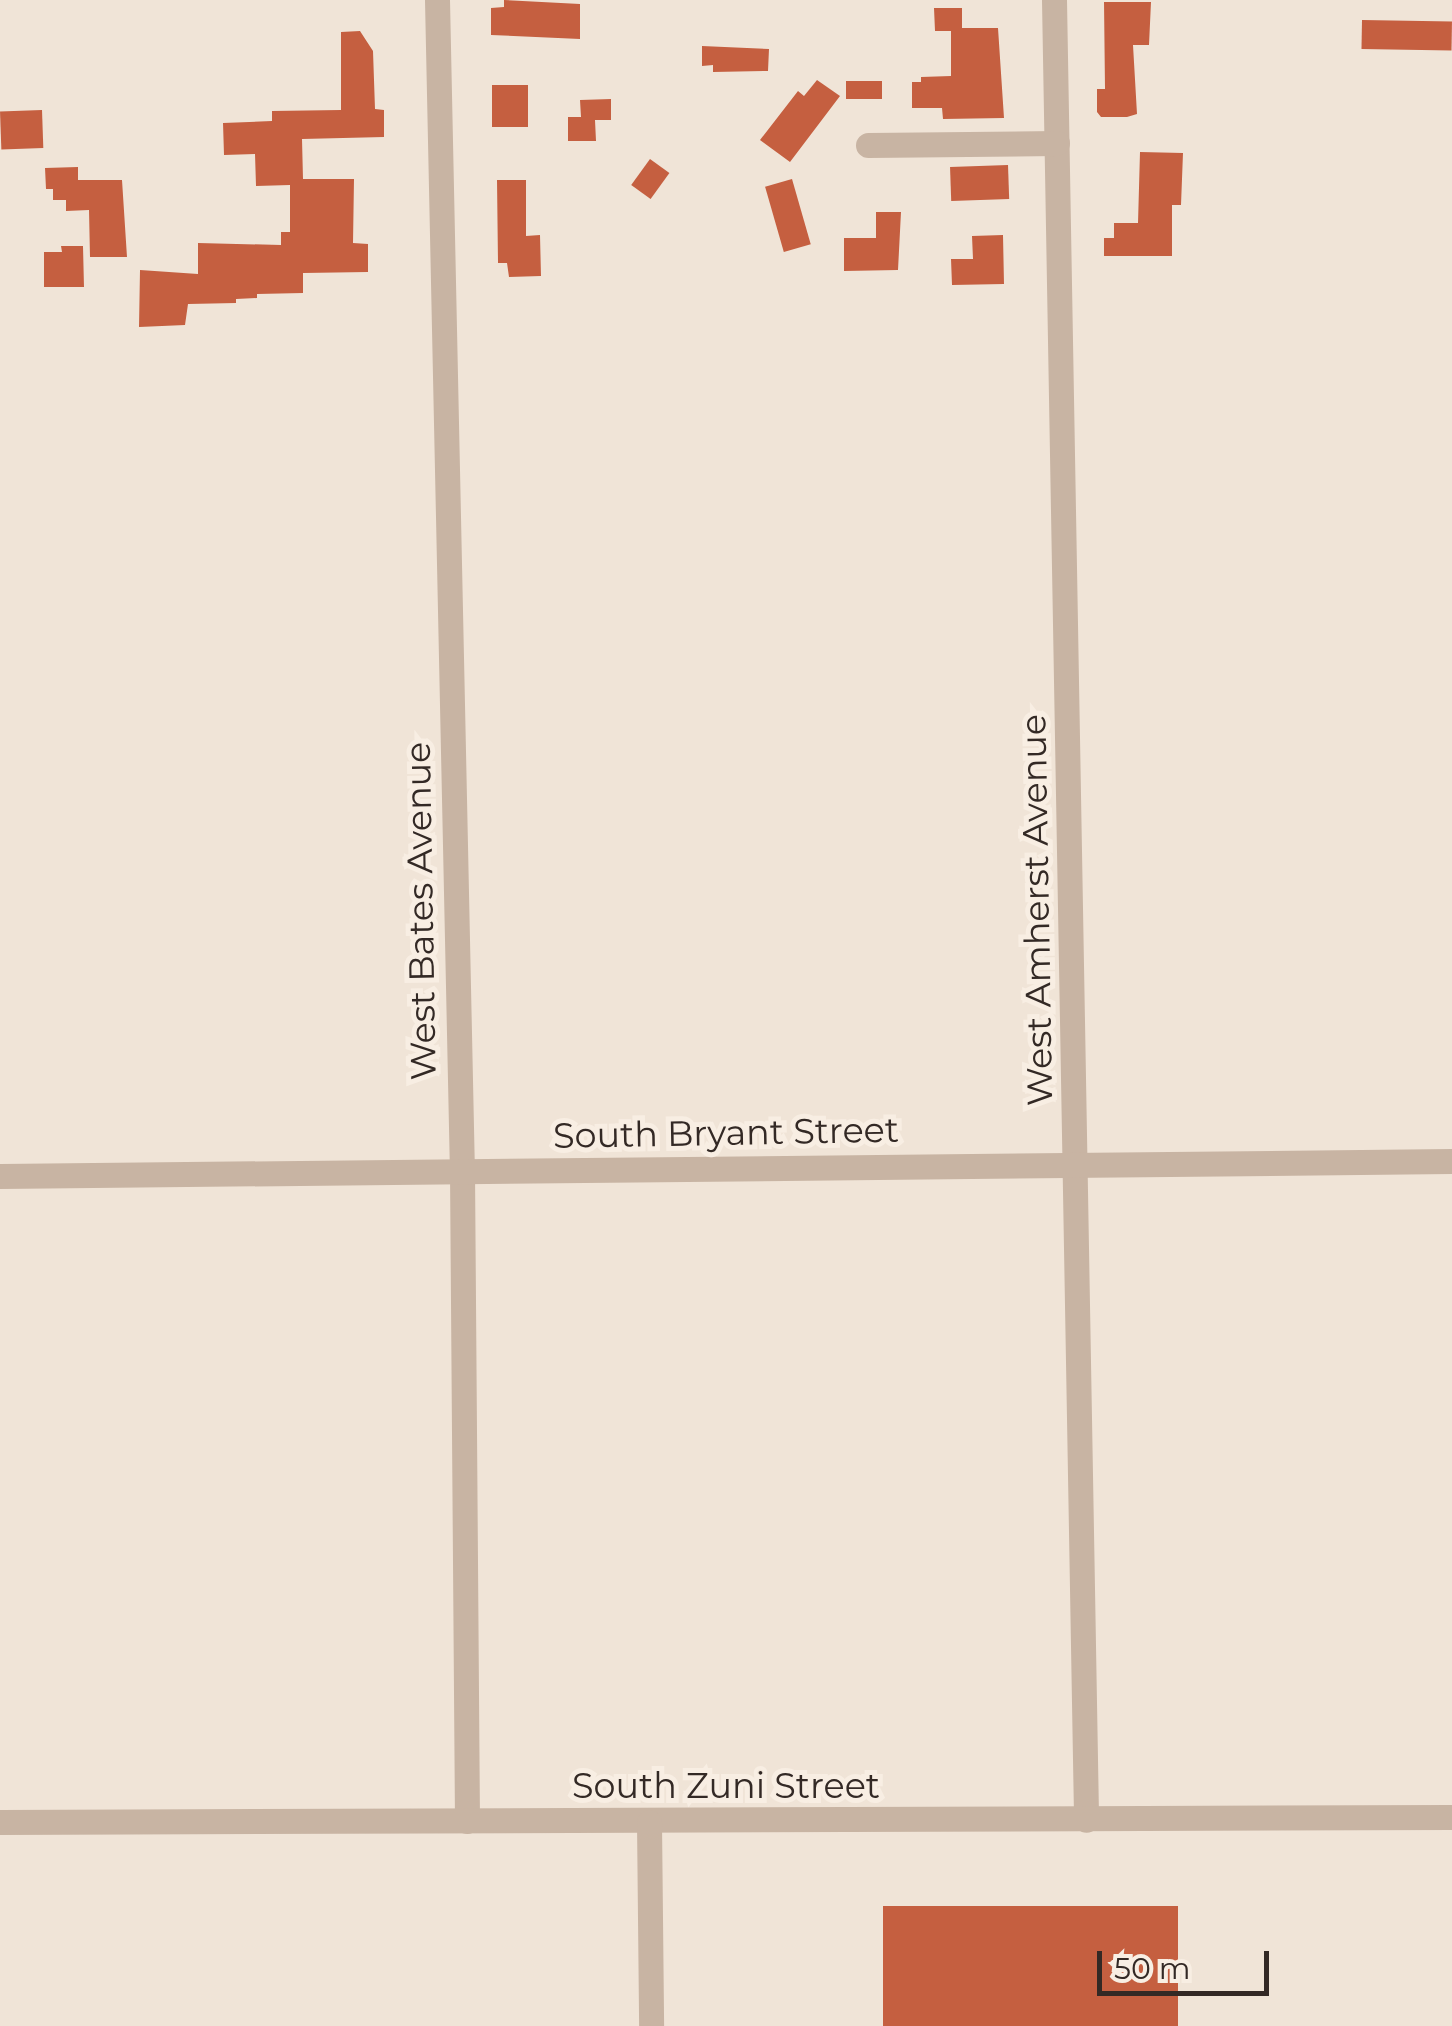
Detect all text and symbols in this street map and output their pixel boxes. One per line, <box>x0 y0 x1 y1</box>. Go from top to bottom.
street label: West Amherst Avenue <box>1013 714 1061 1106</box>
street label: West Bates Avenue <box>397 741 445 1081</box>
street label: South Bryant Street <box>553 1109 899 1157</box>
street label: South Zuni Street <box>572 1765 880 1807</box>
scale bar <box>1102 1931 1274 1993</box>
text: 50 m <box>1114 1950 1191 1987</box>

